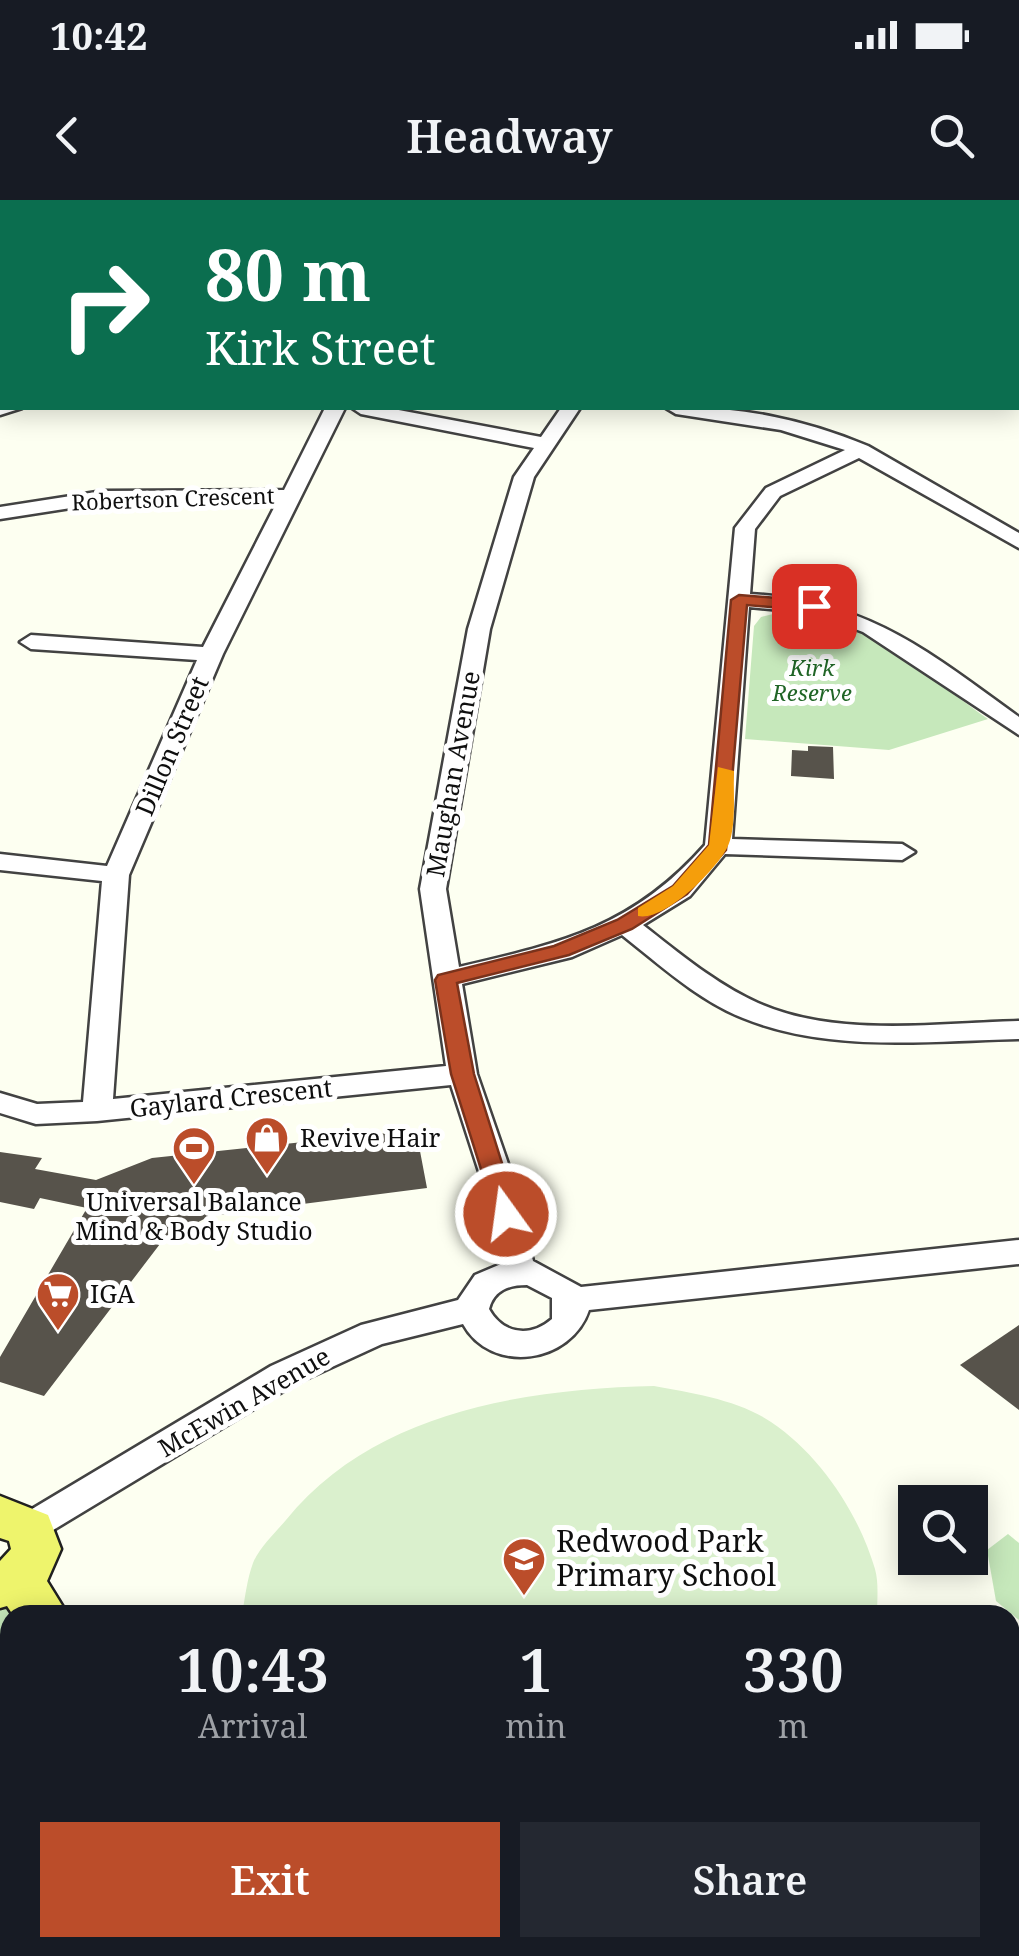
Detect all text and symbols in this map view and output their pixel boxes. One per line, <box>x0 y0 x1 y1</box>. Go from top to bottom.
text: 10:42 <box>50 9 147 61</box>
text: Headway <box>406 105 613 166</box>
icon: back <box>40 108 95 163</box>
icon: search <box>924 108 979 163</box>
text: 80 m <box>205 226 371 322</box>
icon: right <box>40 240 170 370</box>
text: Kirk Street <box>205 317 436 378</box>
street label: Robertson Crescent <box>71 479 275 517</box>
pin <box>772 564 857 649</box>
icon: arrive <box>787 579 842 634</box>
park label: Kirk Reserve <box>771 652 852 707</box>
street label: Maughan Avenue <box>417 668 487 880</box>
street label: Dillon Street <box>126 670 216 821</box>
street label: Gaylard Crescent <box>128 1069 334 1125</box>
shop icon: Revive Hair <box>244 1115 290 1176</box>
place label: Revive Hair <box>300 1120 441 1154</box>
sports icon: Universal Balance Mind & Body Studio <box>171 1125 217 1186</box>
position arrow <box>454 1162 558 1266</box>
place label: Universal Balance Mind & Body Studio <box>75 1184 313 1247</box>
supermarket icon: IGA <box>35 1271 81 1332</box>
place label: IGA <box>90 1276 135 1310</box>
street label: McEwin Avenue <box>151 1338 336 1464</box>
map controls <box>898 1485 988 1575</box>
button: search <box>898 1485 988 1575</box>
place label: Redwood Park Primary School <box>556 1520 776 1595</box>
school or university icon: Redwood Park Primary School <box>501 1536 547 1597</box>
text: 10:43 <box>176 1628 329 1710</box>
text: 1 <box>519 1628 553 1710</box>
text: 330 <box>743 1628 844 1710</box>
text: Arrival <box>198 1704 307 1747</box>
text: min <box>505 1704 566 1747</box>
text: m <box>778 1704 808 1747</box>
button: Exit <box>40 1822 500 1937</box>
button: Share <box>520 1822 980 1937</box>

